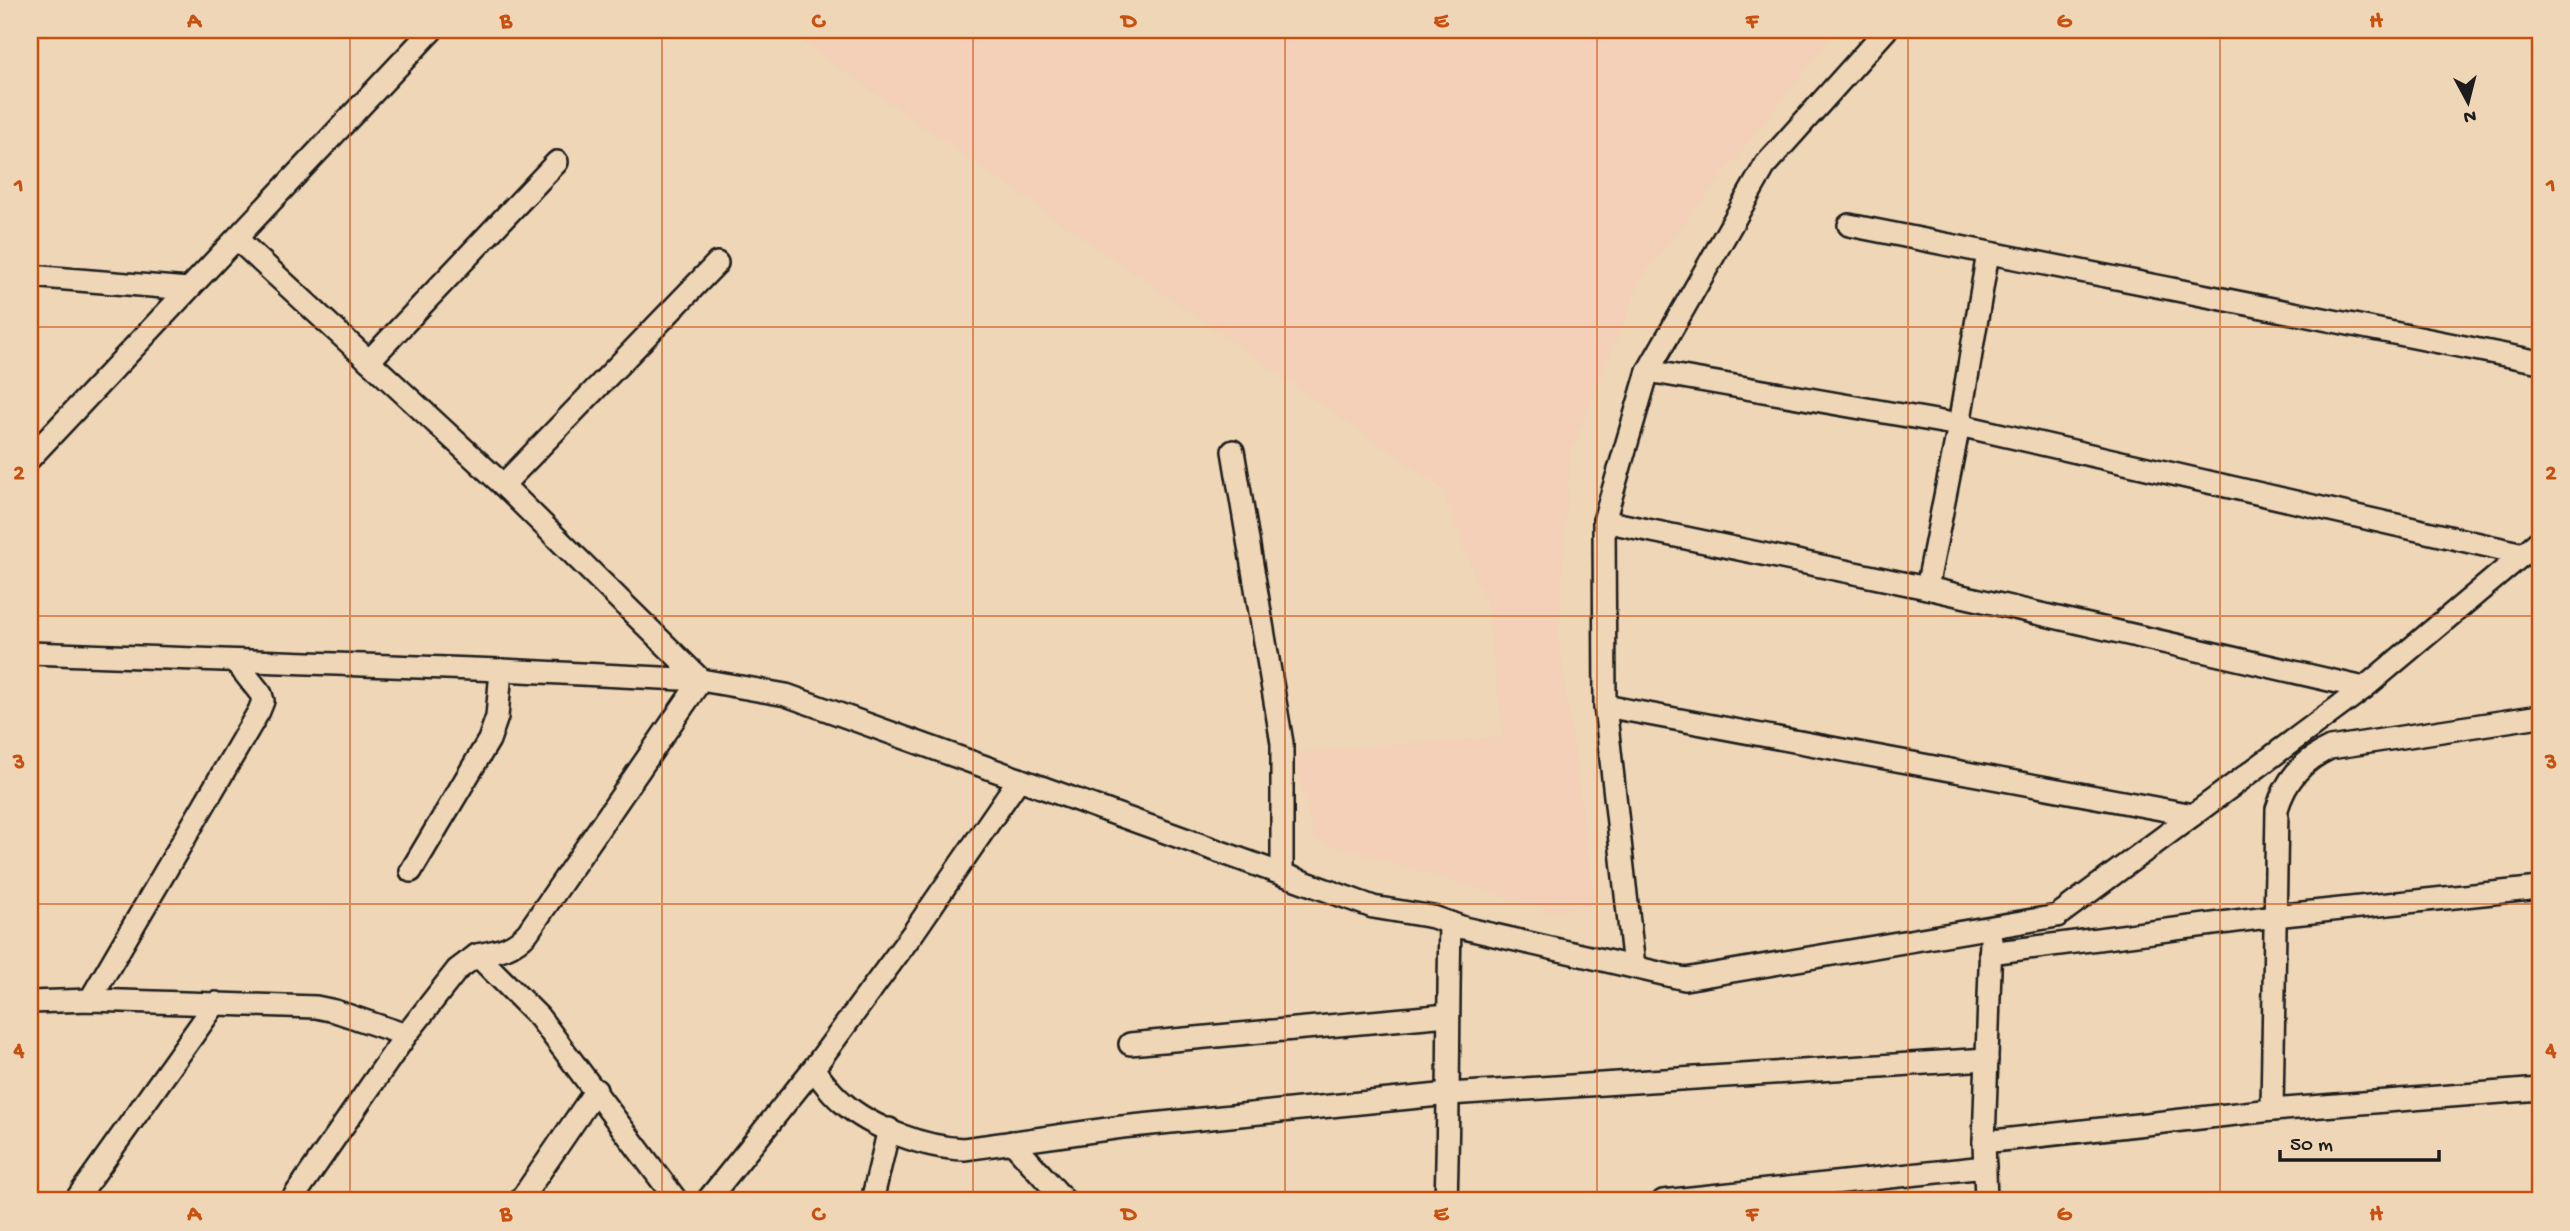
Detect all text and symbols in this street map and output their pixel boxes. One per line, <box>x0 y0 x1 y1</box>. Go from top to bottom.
text: A <box>186 9 202 36</box>
text: B <box>499 9 513 36</box>
text: C <box>812 9 827 36</box>
text: D <box>1120 9 1138 36</box>
text: E <box>1434 9 1450 36</box>
text: F <box>1745 9 1760 36</box>
text: G <box>2057 9 2073 36</box>
text: H <box>2369 9 2383 36</box>
north arrow <box>2434 66 2504 136</box>
text: N <box>2462 103 2477 128</box>
text: 1 <box>13 173 24 200</box>
text: 1 <box>2545 173 2556 200</box>
text: 2 <box>13 461 25 488</box>
text: 2 <box>2545 461 2557 488</box>
text: 3 <box>12 750 25 777</box>
text: 3 <box>2544 750 2557 777</box>
text: 4 <box>13 1038 25 1065</box>
text: 4 <box>2545 1038 2557 1065</box>
scale bar <box>2280 1119 2439 1163</box>
text: 50 m <box>2290 1134 2333 1159</box>
text: A <box>186 1202 202 1229</box>
text: B <box>499 1202 513 1229</box>
text: C <box>812 1202 827 1229</box>
text: D <box>1120 1202 1138 1229</box>
text: E <box>1434 1202 1450 1229</box>
text: F <box>1745 1202 1760 1229</box>
text: G <box>2057 1202 2073 1229</box>
text: H <box>2369 1202 2383 1229</box>

